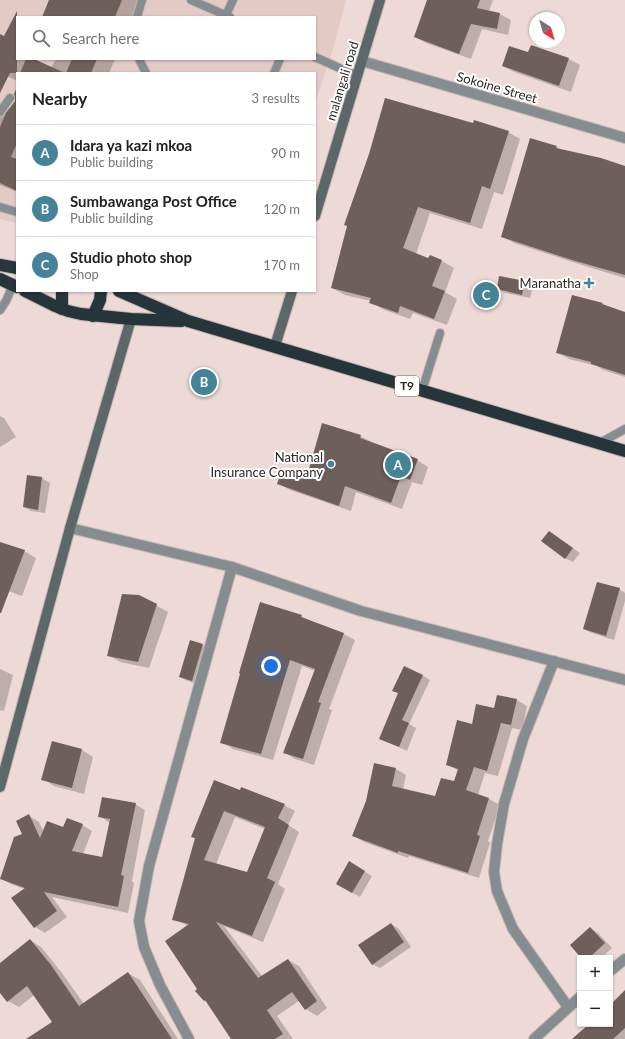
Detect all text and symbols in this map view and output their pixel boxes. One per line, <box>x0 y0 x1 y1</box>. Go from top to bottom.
north arrow <box>529 12 565 48</box>
search box <box>16 16 316 60</box>
icon: search <box>30 27 52 49</box>
text: Search here <box>62 29 139 47</box>
street label: malangali road <box>322 39 362 123</box>
street label: Sokoine Street <box>455 68 539 106</box>
text: Nearby <box>32 88 87 109</box>
text: 3 results <box>252 90 300 106</box>
text: Idara ya kazi mkoa <box>70 136 192 154</box>
text: A <box>40 145 50 161</box>
text: 90 m <box>271 145 300 161</box>
text: Public building <box>70 154 153 170</box>
text: Sumbawanga Post Office <box>70 192 237 210</box>
text: B <box>41 201 49 217</box>
text: 120 m <box>263 201 300 217</box>
text: Public building <box>70 210 153 226</box>
text: Studio photo shop <box>70 248 192 266</box>
text: C <box>41 257 49 273</box>
text: 170 m <box>263 257 300 273</box>
text: Shop <box>70 266 99 282</box>
place label: Maranatha <box>520 275 581 291</box>
marker: Maranatha <box>584 278 594 288</box>
pin: C <box>473 280 499 310</box>
pin: B <box>191 367 217 397</box>
road number: T9 <box>395 376 419 396</box>
place label: National Insurance Company <box>211 449 323 480</box>
pin: A <box>385 450 411 480</box>
marker: National Insurance Company <box>326 459 336 469</box>
your location <box>261 656 281 676</box>
map controls <box>577 955 613 1027</box>
button: + <box>577 955 613 991</box>
button: − <box>577 991 613 1027</box>

